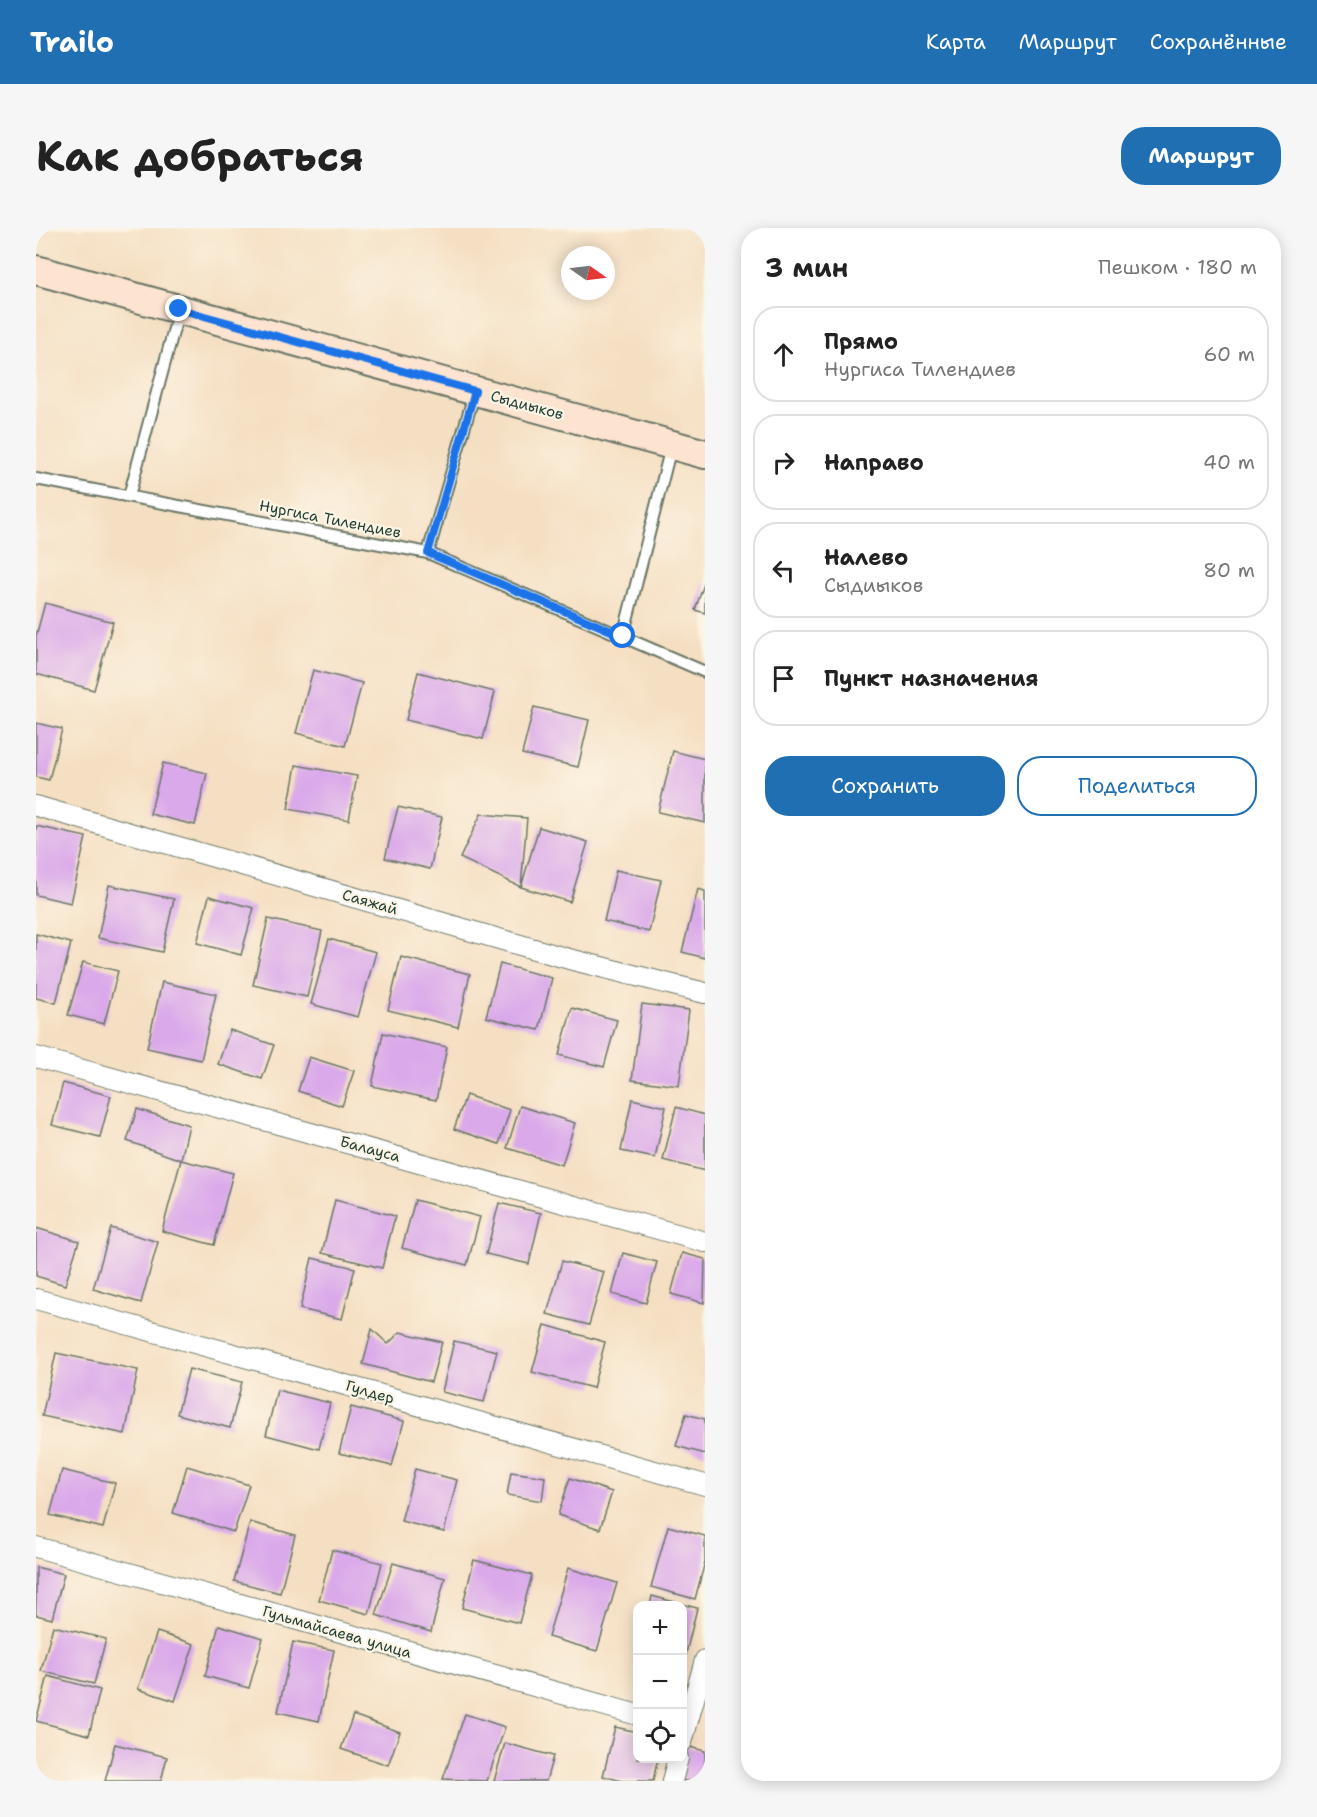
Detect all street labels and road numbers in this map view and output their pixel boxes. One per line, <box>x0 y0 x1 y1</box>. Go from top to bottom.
street label: Сыдиыков <box>488 386 566 424</box>
street label: Нургиса Тилендиев <box>257 495 403 543</box>
street label: Саяжай <box>340 885 400 919</box>
street label: Балауса <box>338 1131 403 1167</box>
street label: Гулдер <box>343 1376 397 1408</box>
street label: Гульмайсаева улица <box>260 1601 414 1663</box>

